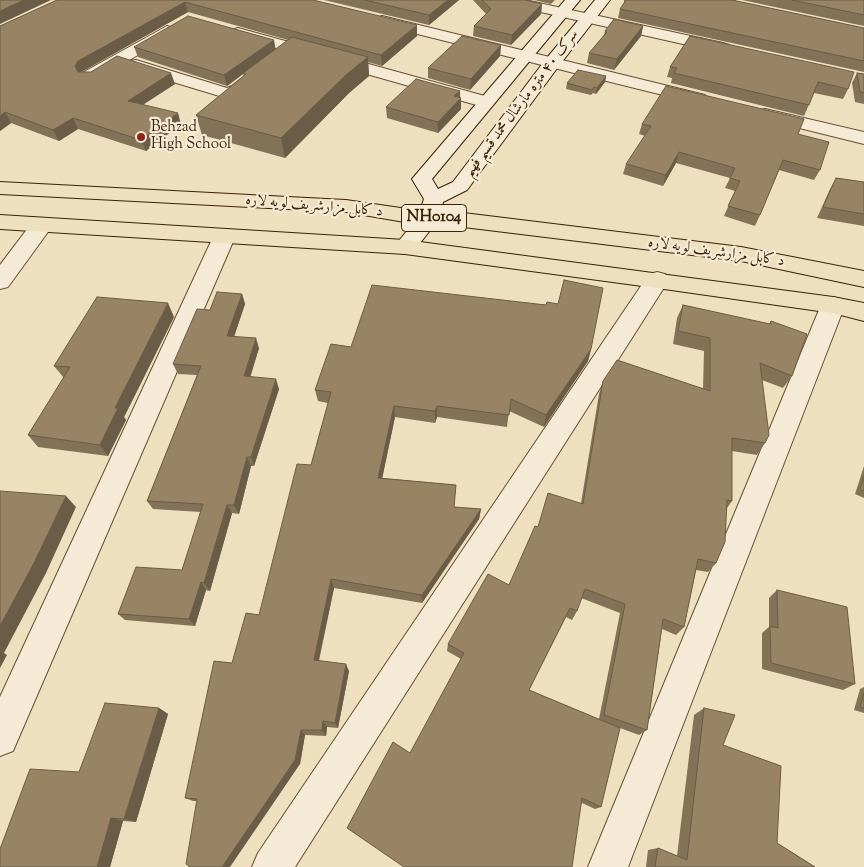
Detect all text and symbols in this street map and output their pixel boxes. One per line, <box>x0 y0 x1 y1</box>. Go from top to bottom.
street label: سرک ۴۰ متره مارشال محمد قسیم فهیم <box>461 27 583 181</box>
place label: Behzad High School <box>151 119 231 154</box>
marker: Behzad High School <box>135 131 147 143</box>
street label: د کابل مزارشریف لویه لاره <box>245 192 383 222</box>
road number: NH0104 <box>402 204 466 232</box>
street label: د کابل مزارشریف لویه لاره <box>647 235 785 271</box>

